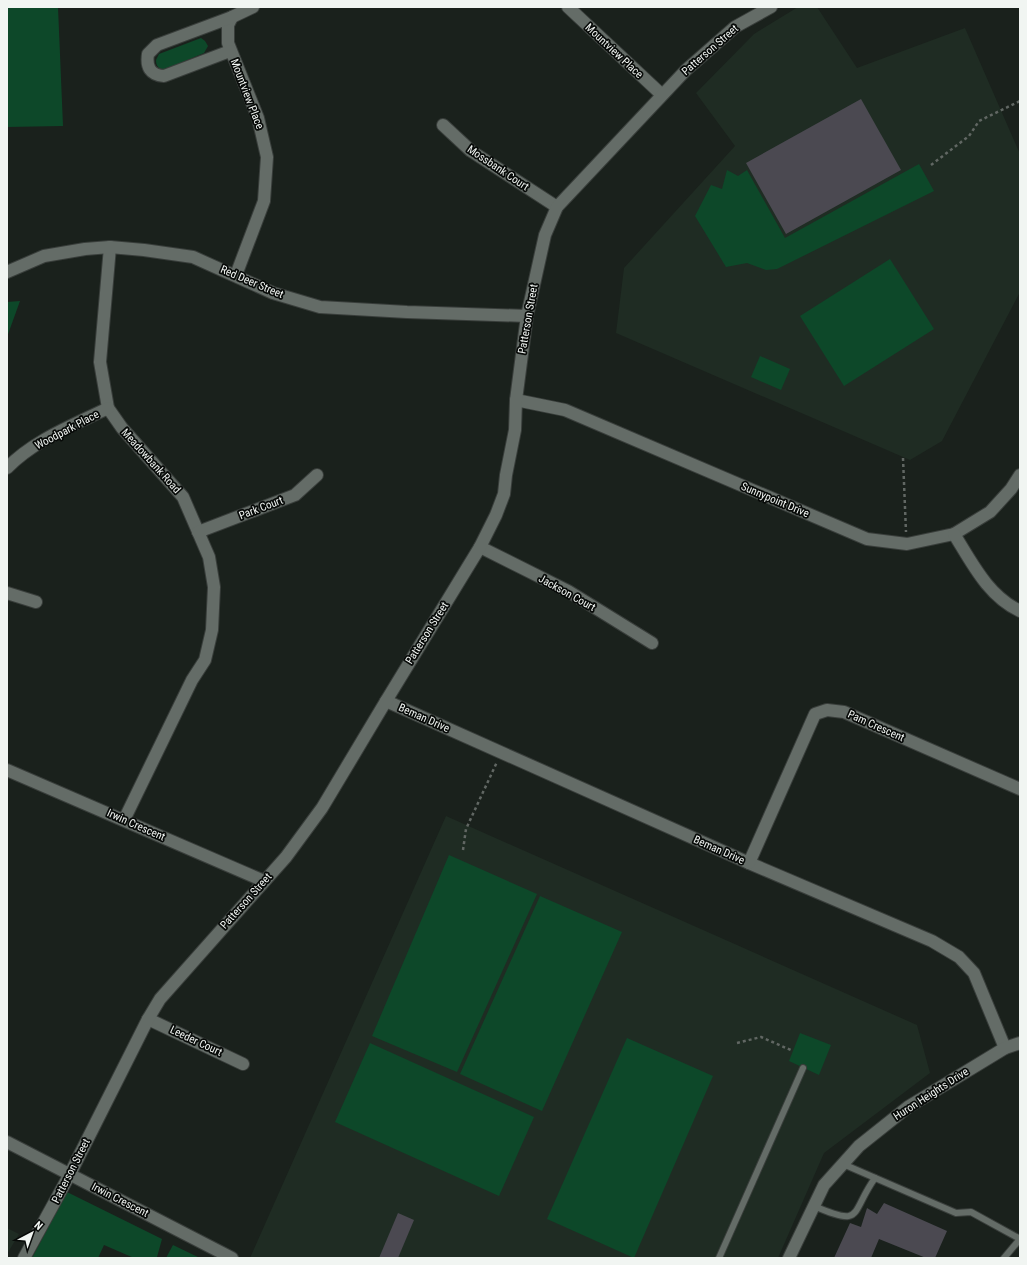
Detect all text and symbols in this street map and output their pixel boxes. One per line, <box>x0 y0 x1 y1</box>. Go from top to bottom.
street label: Mountview Place <box>583 21 645 81</box>
street label: Patterson Street <box>679 22 741 78</box>
street label: Mountview Place <box>228 57 266 131</box>
street label: Mossbank Court <box>465 143 531 193</box>
street label: Red Deer Street <box>219 263 285 301</box>
street label: Patterson Street <box>515 283 541 355</box>
street label: Woodpark Place <box>33 408 101 452</box>
street label: Meadowbank Road <box>119 426 183 496</box>
street label: Sunnypoint Drive <box>739 480 811 520</box>
street label: Park Court <box>237 494 285 522</box>
street label: Jackson Court <box>536 572 598 614</box>
street label: Patterson Street <box>403 600 451 666</box>
street label: Beman Drive <box>396 701 452 735</box>
street label: Pam Crescent <box>846 708 906 744</box>
street label: Irwin Crescent <box>105 806 167 844</box>
street label: Beman Drive <box>691 833 747 867</box>
street label: Patterson Street <box>218 870 274 932</box>
street label: Leeder Court <box>168 1023 224 1059</box>
street label: Huron Heights Drive <box>891 1065 971 1123</box>
street label: Patterson Street <box>49 1137 93 1205</box>
street label: Irwin Crescent <box>89 1180 151 1220</box>
north arrow <box>12 1213 52 1253</box>
text: N <box>31 1219 45 1233</box>

